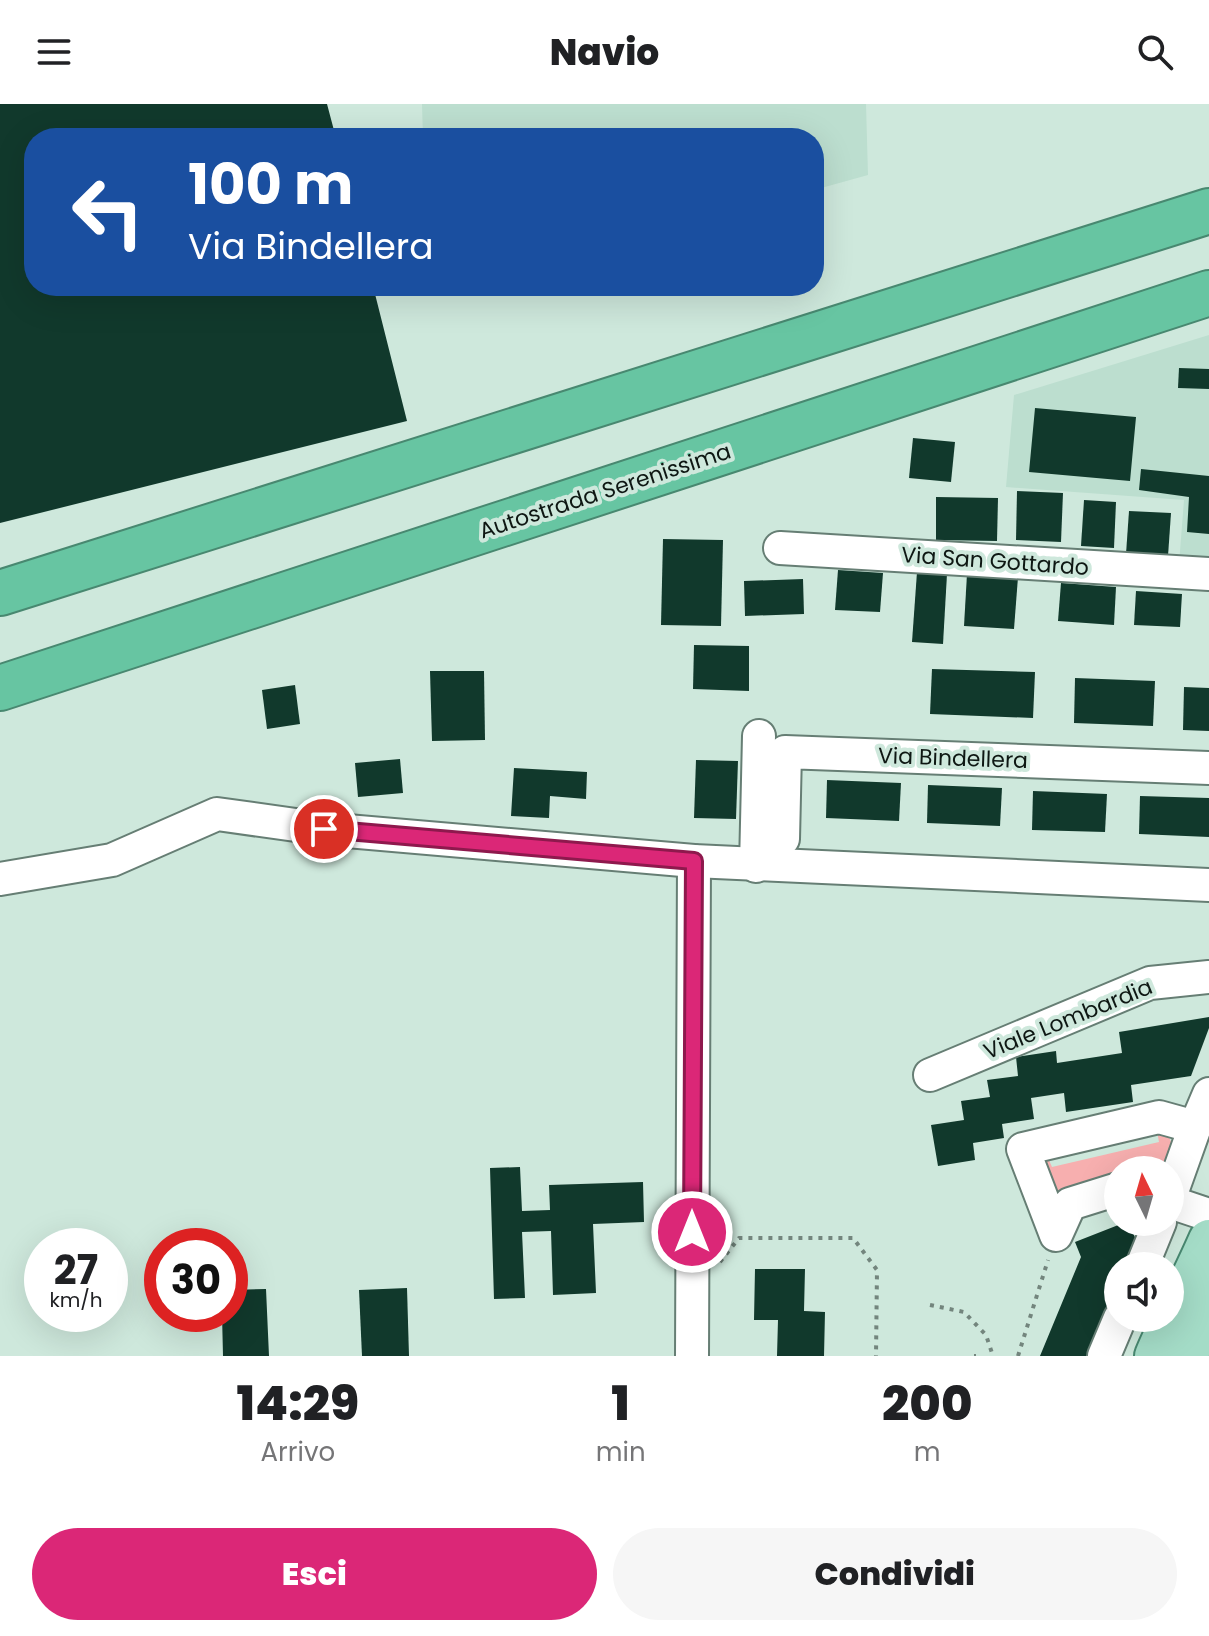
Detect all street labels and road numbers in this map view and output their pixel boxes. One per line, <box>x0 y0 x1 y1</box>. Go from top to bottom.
street label: Autostrada Serenissima <box>475 436 735 546</box>
street label: Via San Gottardo <box>900 539 1090 583</box>
street label: Via Bindellera <box>877 740 1029 776</box>
street label: Viale Lombardia <box>979 971 1157 1067</box>

